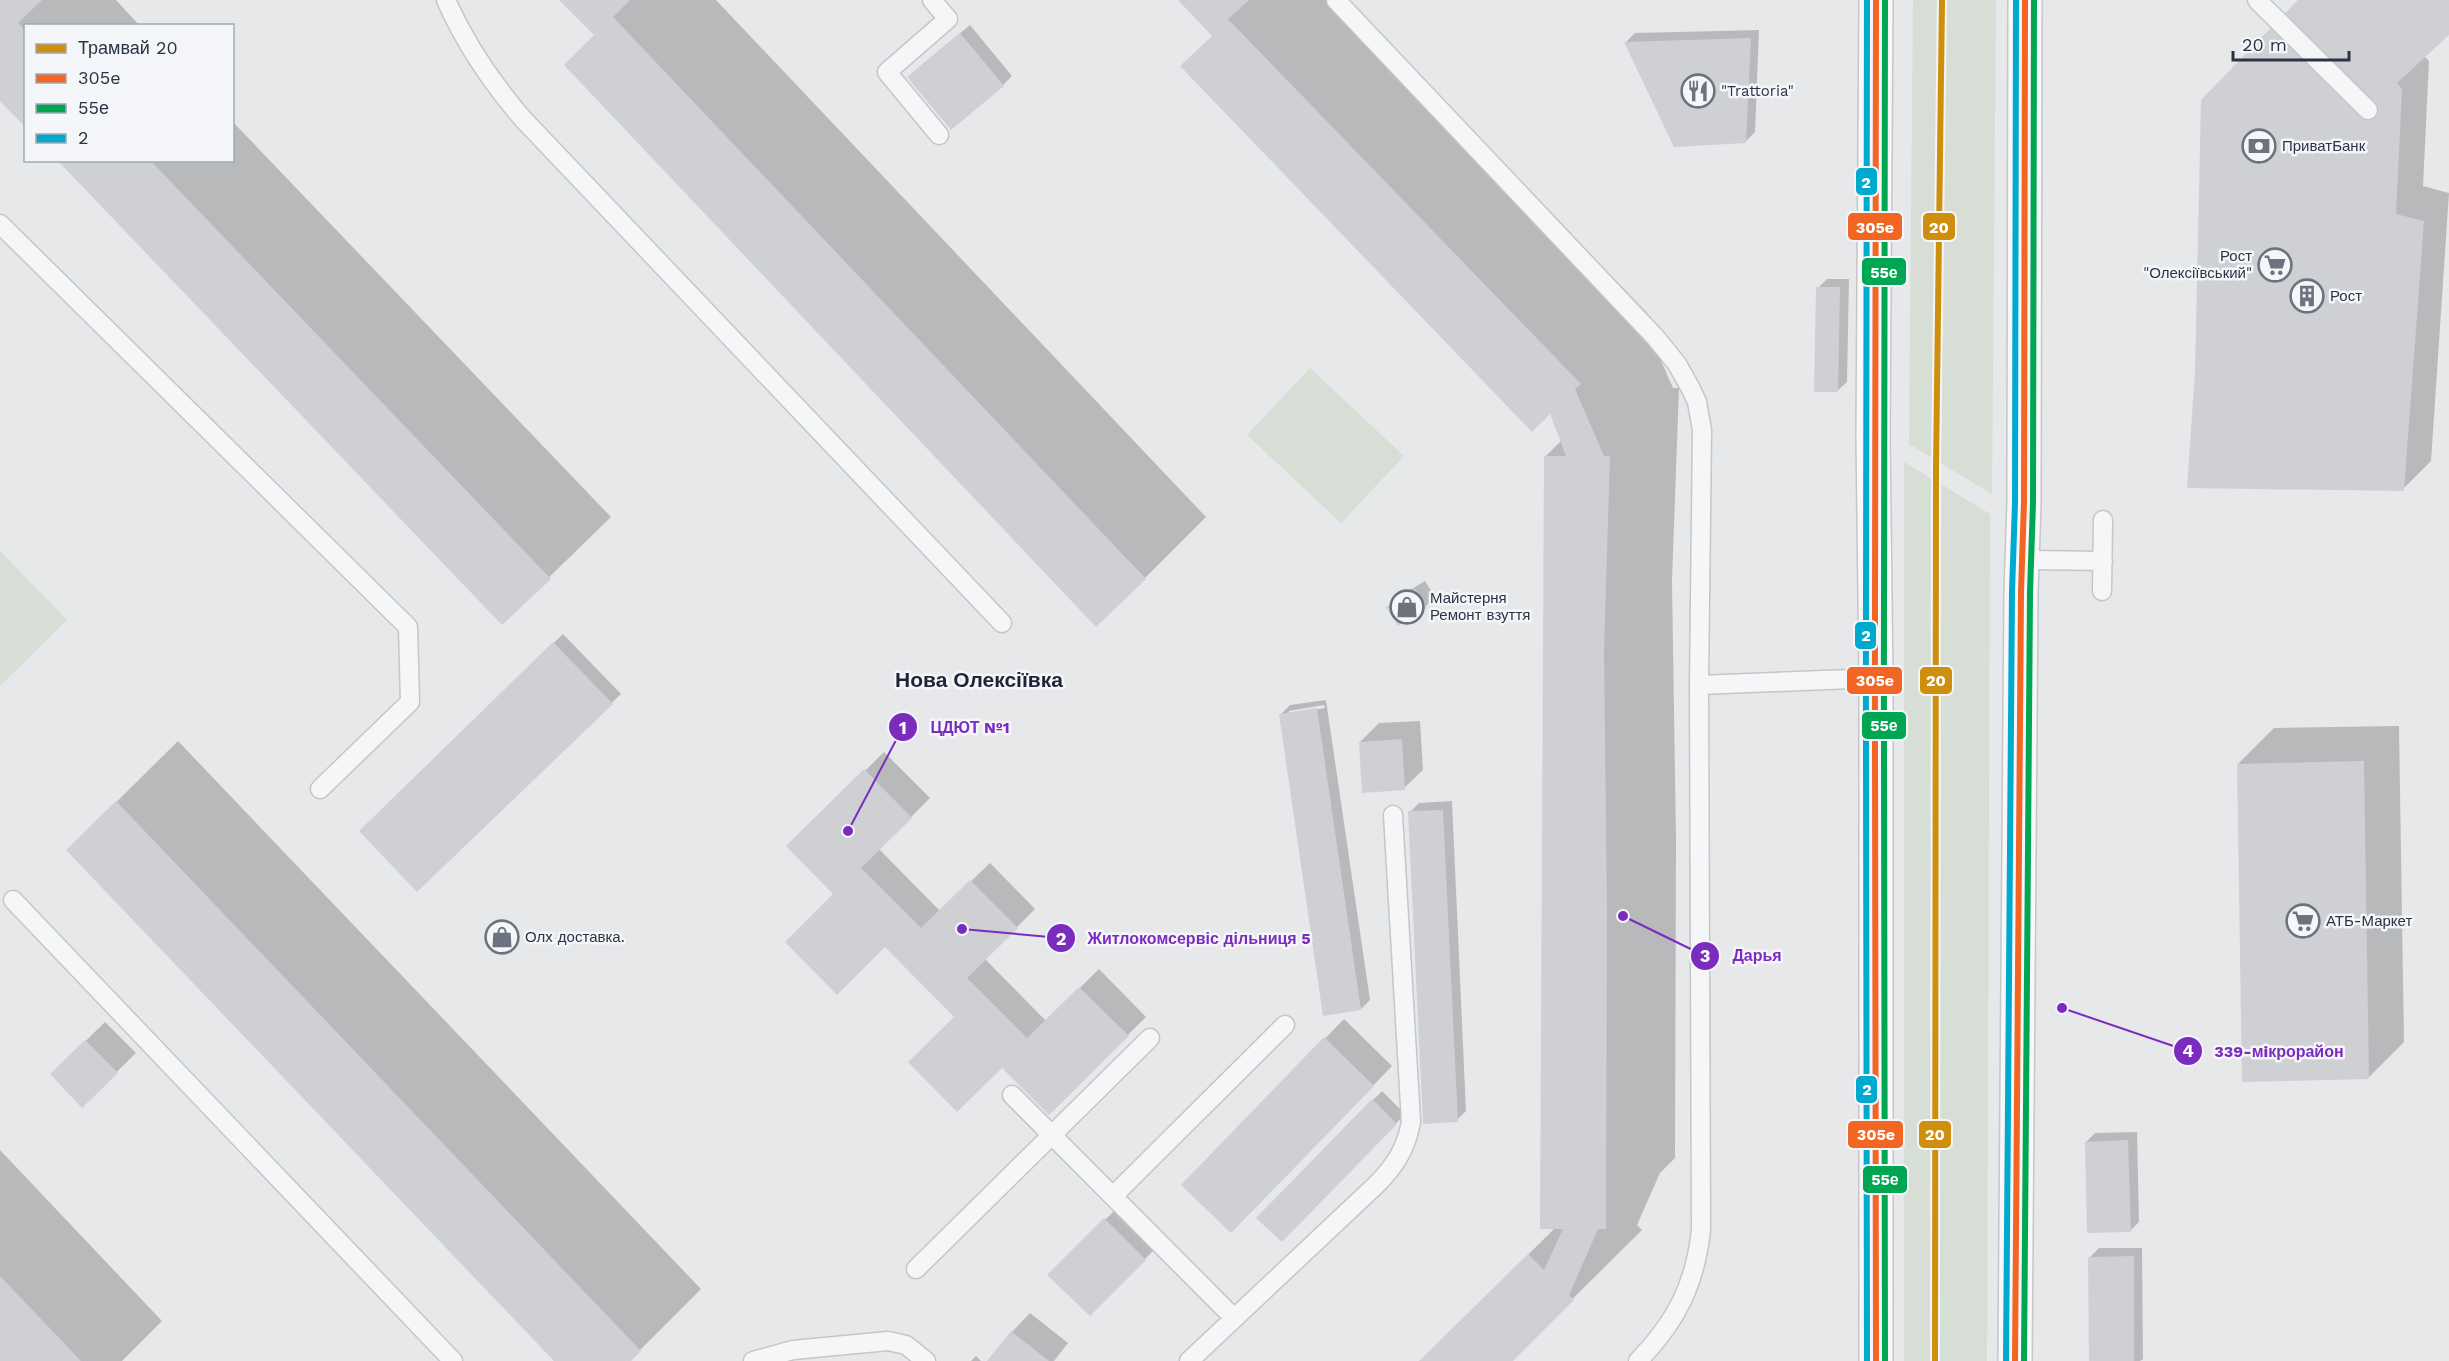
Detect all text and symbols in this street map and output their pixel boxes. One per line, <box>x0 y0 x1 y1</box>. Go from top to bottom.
legend <box>24 24 234 162</box>
scale bar <box>2233 24 2348 62</box>
text: 20 m <box>2242 34 2287 55</box>
text: Трамвай 20 <box>78 37 178 58</box>
text: 305e <box>78 67 121 88</box>
restaurant icon: "Trattoria" <box>1680 73 1716 109</box>
place label: "Trattoria" <box>1721 82 1794 100</box>
text: 55е <box>78 97 109 118</box>
text: 2 <box>78 127 89 148</box>
bank icon: ПриватБанк <box>2241 128 2277 164</box>
place label: ПриватБанк <box>2282 137 2366 155</box>
line badge: 2 <box>1855 167 1878 196</box>
text: 2 <box>1861 173 1871 192</box>
line badge: 305e <box>1847 212 1903 241</box>
line badge: 20 <box>1922 212 1956 241</box>
text: 305e <box>1856 218 1894 237</box>
text: 20 <box>1929 218 1949 237</box>
place label: Рост "Олексіївський" <box>2143 247 2252 282</box>
supermarket icon: Рост "Олексіївський" <box>2257 247 2293 283</box>
line badge: 55е <box>1861 257 1907 286</box>
text: 55е <box>1870 263 1898 282</box>
building icon: Рост <box>2289 278 2325 314</box>
place label: Рост <box>2330 287 2362 305</box>
shop icon: Майстерня Ремонт взуття <box>1389 589 1425 625</box>
place label: Майстерня Ремонт взуття <box>1430 589 1530 624</box>
line badge: 2 <box>1854 621 1877 650</box>
text: 2 <box>1861 626 1871 645</box>
line badge: 305e <box>1846 666 1903 695</box>
line badge: 20 <box>1919 666 1953 695</box>
district label: Нова Олексіївка <box>895 667 1063 692</box>
text: 305e <box>1856 671 1894 690</box>
text: 20 <box>1926 671 1946 690</box>
callout: ЦДЮТ №1 <box>888 710 1021 744</box>
line badge: 55е <box>1861 711 1907 740</box>
text: 55е <box>1870 716 1898 735</box>
text: 1 <box>899 717 907 738</box>
text: ЦДЮТ №1 <box>930 718 1010 737</box>
supermarket icon: АТБ-Маркет <box>2285 903 2321 939</box>
place label: АТБ-Маркет <box>2326 912 2412 930</box>
shop icon: Олх доставка. <box>484 919 520 955</box>
callout: Житлокомсервіс дільниця 5 <box>1046 921 1323 955</box>
place label: Олх доставка. <box>525 928 625 946</box>
text: 2 <box>1056 928 1066 949</box>
text: Житлокомсервіс дільниця 5 <box>1086 929 1311 948</box>
callout: Дарья <box>1690 939 1793 973</box>
text: 3 <box>1700 945 1710 966</box>
text: Дарья <box>1732 946 1782 965</box>
callout: 339-мiкрорайон <box>2173 1034 2356 1068</box>
text: 4 <box>2182 1040 2194 1061</box>
text: 339-мiкрорайон <box>2214 1042 2344 1061</box>
line badge: 2 <box>1855 1075 1878 1104</box>
text: 2 <box>1862 1080 1872 1099</box>
line badge: 305e <box>1847 1120 1904 1149</box>
line badge: 20 <box>1918 1120 1952 1149</box>
text: 305e <box>1857 1125 1895 1144</box>
text: 20 <box>1925 1125 1945 1144</box>
line badge: 55е <box>1862 1165 1908 1194</box>
text: 55е <box>1871 1170 1899 1189</box>

